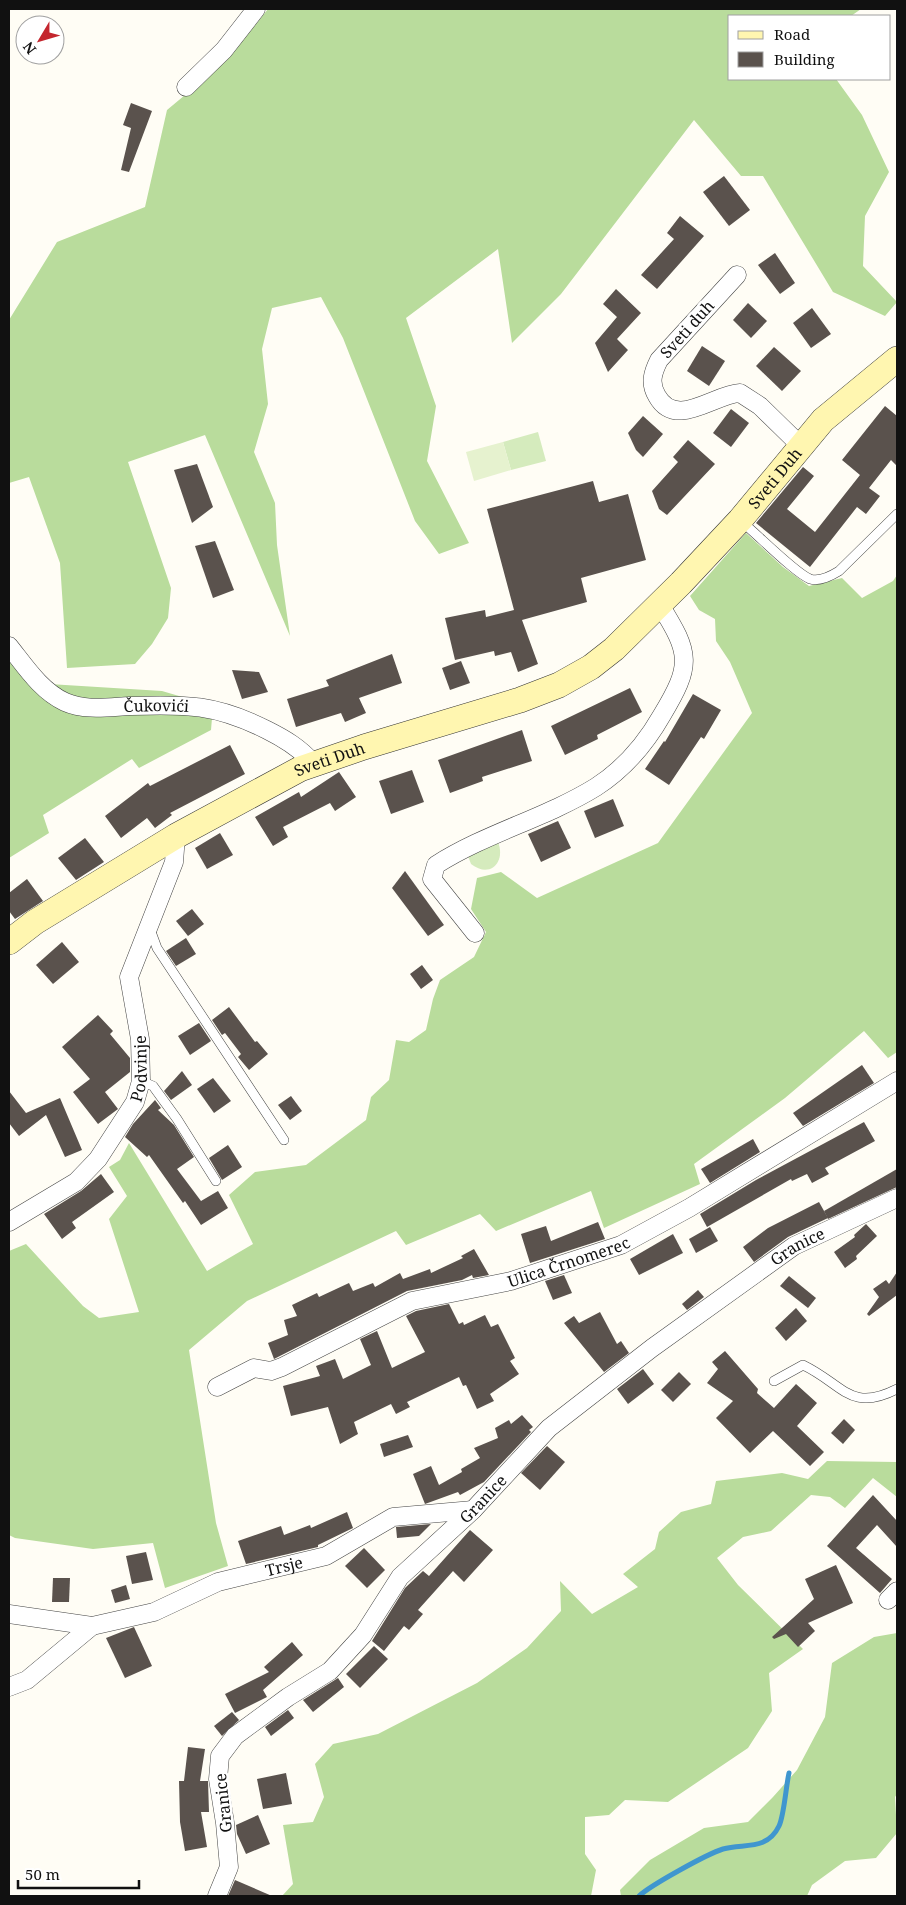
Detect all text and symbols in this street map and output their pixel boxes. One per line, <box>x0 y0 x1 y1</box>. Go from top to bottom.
north arrow <box>15 15 65 65</box>
legend <box>728 15 891 80</box>
text: Road <box>774 24 810 44</box>
text: N <box>18 38 40 59</box>
text: Building <box>774 49 835 69</box>
street label: Sveti duh <box>655 295 719 363</box>
street label: Sveti Duh <box>743 443 807 513</box>
street label: Čukovići <box>123 694 190 717</box>
street label: Sveti Duh <box>290 737 368 781</box>
street label: Podvinje <box>125 1035 152 1104</box>
street label: Granice <box>766 1222 828 1271</box>
street label: Ulica Črnomerec <box>505 1231 634 1292</box>
street label: Granice <box>455 1470 511 1528</box>
street label: Trsje <box>263 1551 305 1581</box>
street label: Granice <box>209 1772 237 1834</box>
scale bar <box>18 1858 139 1890</box>
text: 50 m <box>25 1864 60 1884</box>

